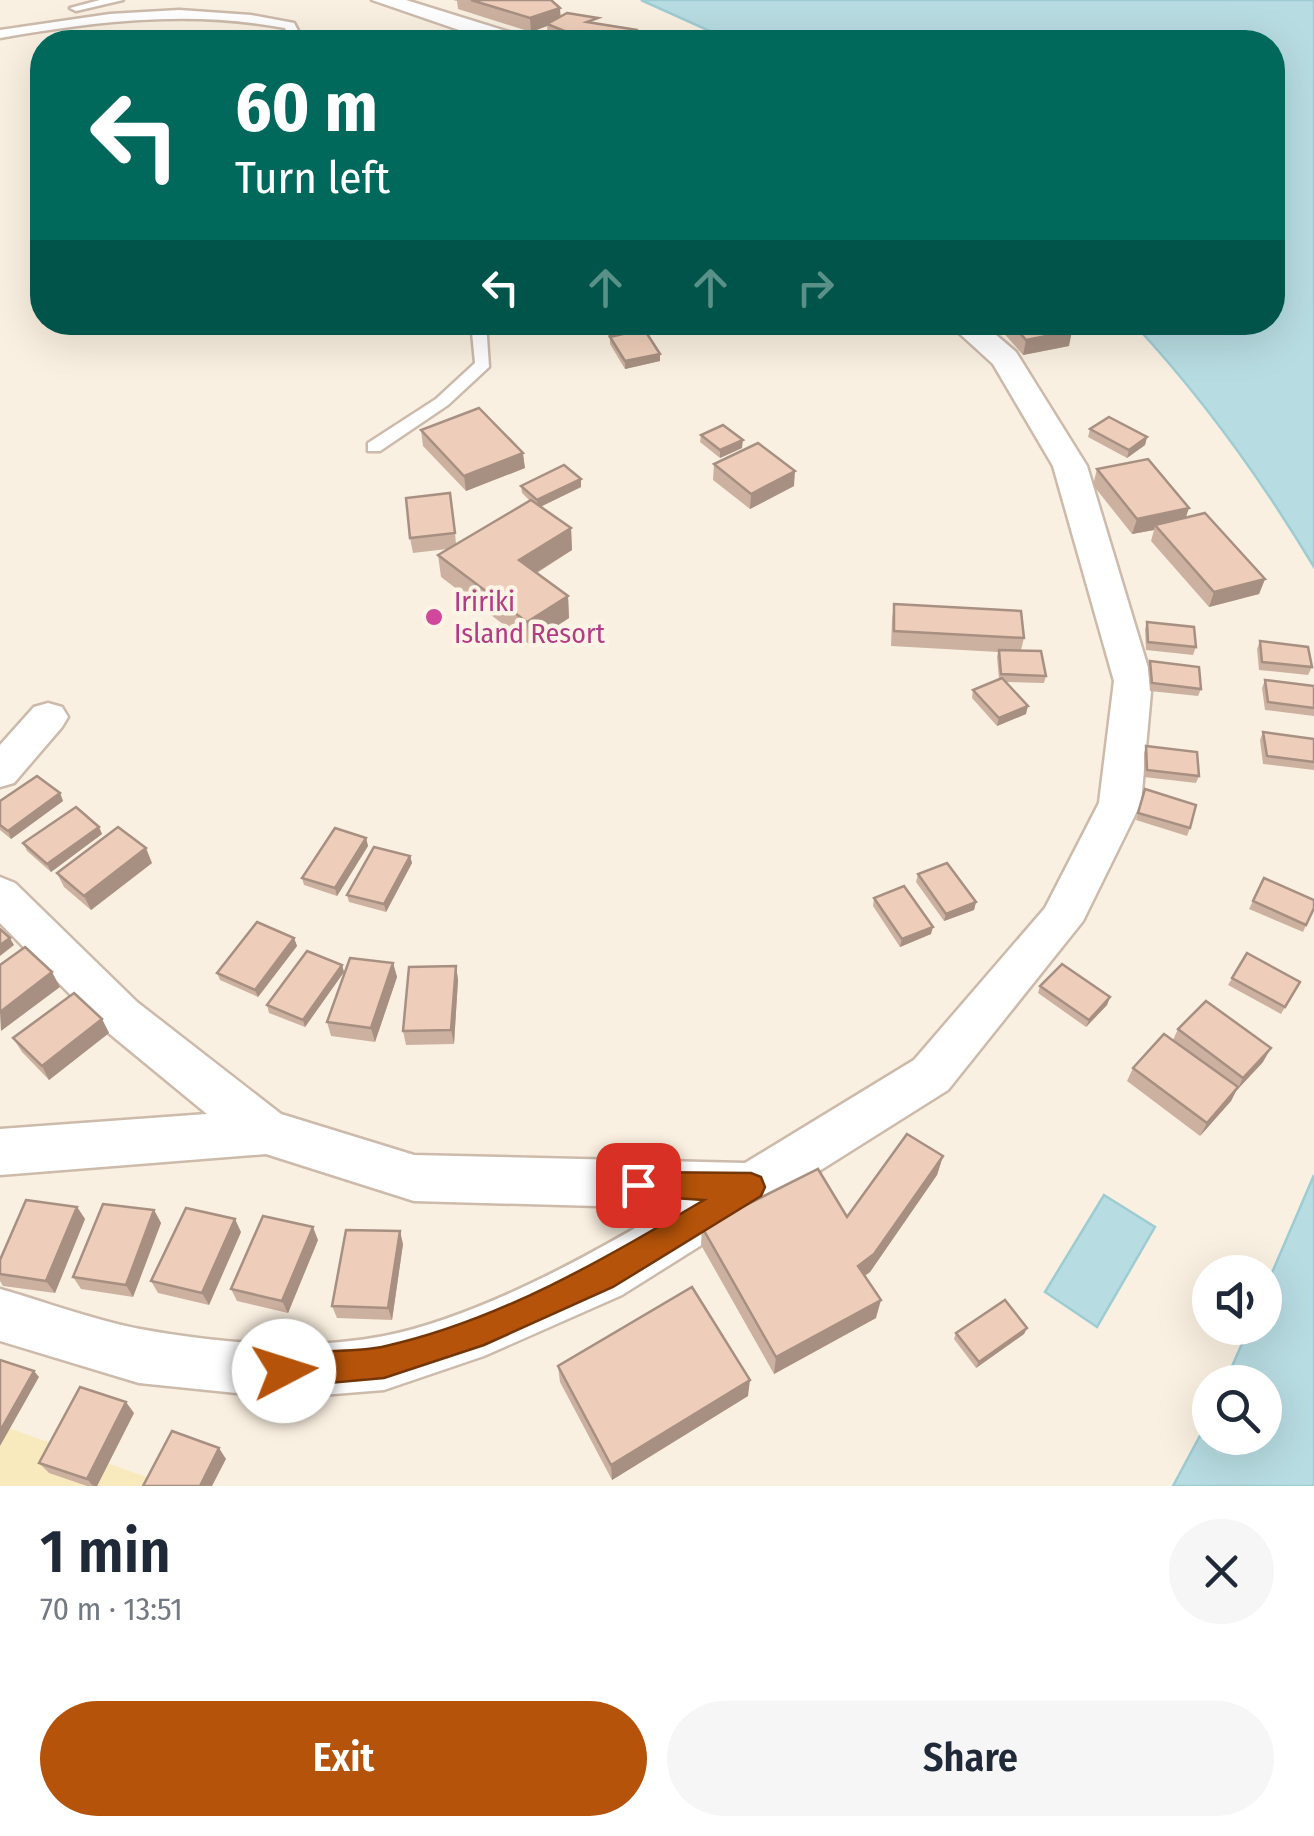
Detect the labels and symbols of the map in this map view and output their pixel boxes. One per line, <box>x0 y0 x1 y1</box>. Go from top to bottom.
place label: Iririki Island Resort <box>454 585 606 650</box>
marker: Iririki Island Resort <box>423 606 445 628</box>
pin <box>596 1143 681 1228</box>
position arrow <box>232 1319 336 1423</box>

